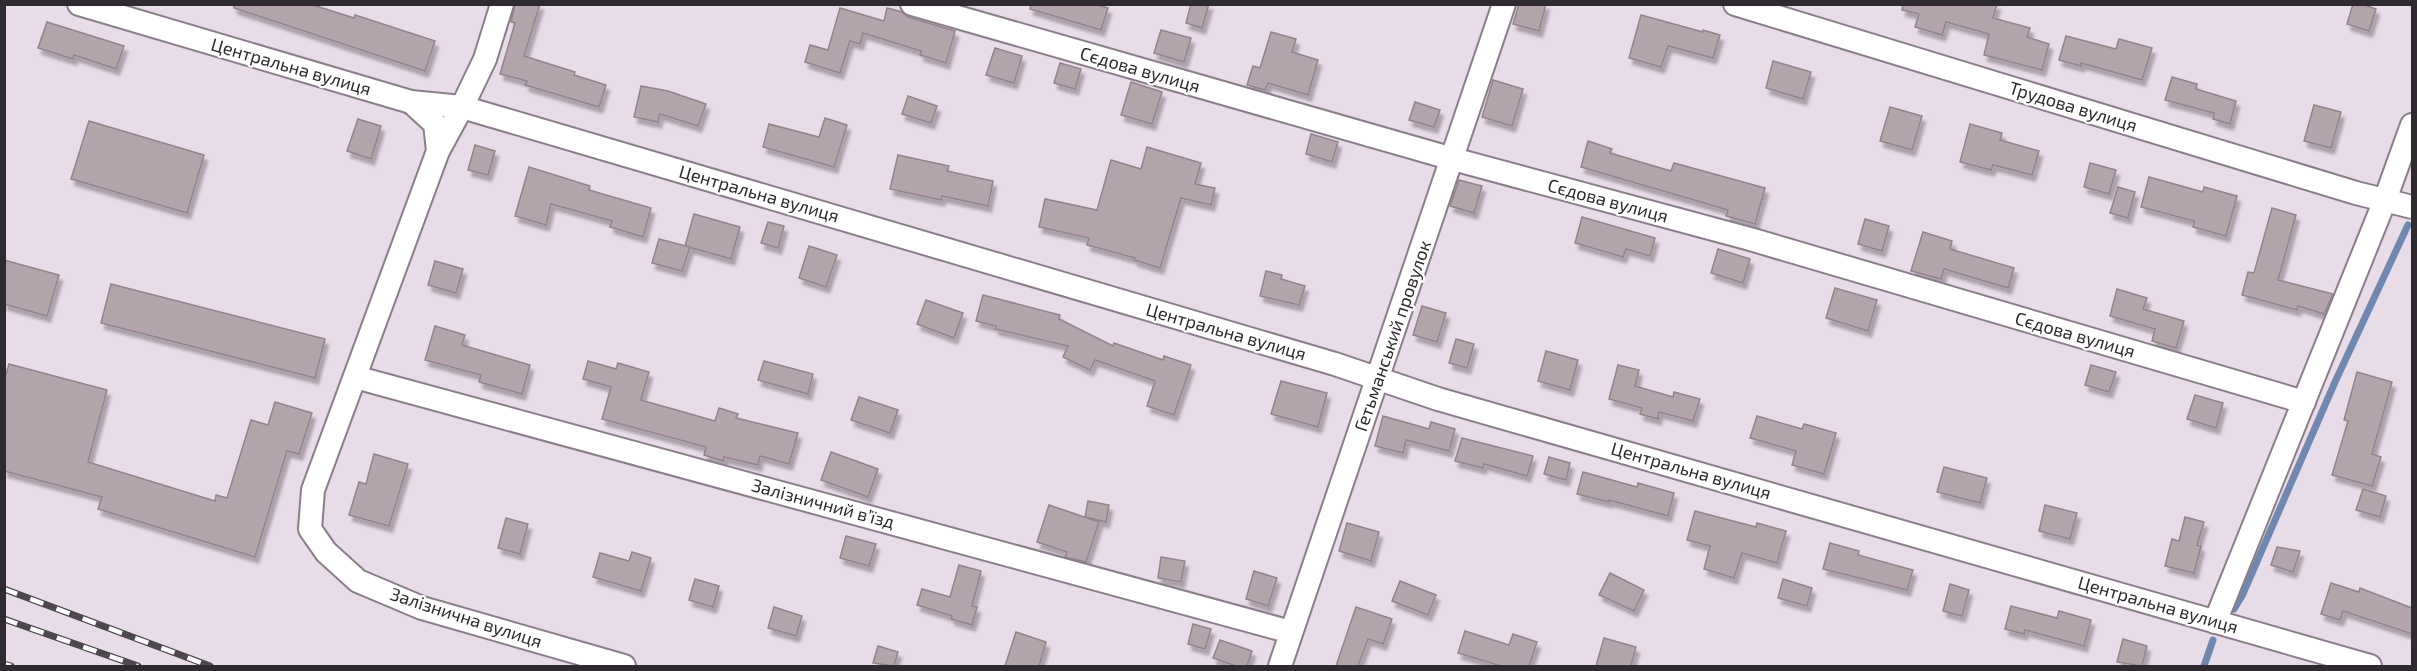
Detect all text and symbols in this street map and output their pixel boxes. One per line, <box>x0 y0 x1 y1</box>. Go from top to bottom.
street label: Центральна вулиця <box>209 33 374 99</box>
street label: Сєдова вулиця <box>1078 41 1203 97</box>
street label: Трудова вулиця <box>2007 76 2140 136</box>
street label: Центральна вулиця <box>677 160 842 226</box>
street label: Сєдова вулиця <box>1546 173 1671 227</box>
street label: Гетьманський провулок <box>1349 237 1435 434</box>
street label: Центральна вулиця <box>1144 298 1309 364</box>
street label: Сєдова вулиця <box>2013 306 2138 362</box>
street label: Центральна вулиця <box>1609 437 1774 503</box>
street label: Залізничний в’їзд <box>749 473 897 533</box>
street label: Центральна вулиця <box>2076 571 2241 637</box>
street label: Залізнична вулиця <box>388 582 545 652</box>

